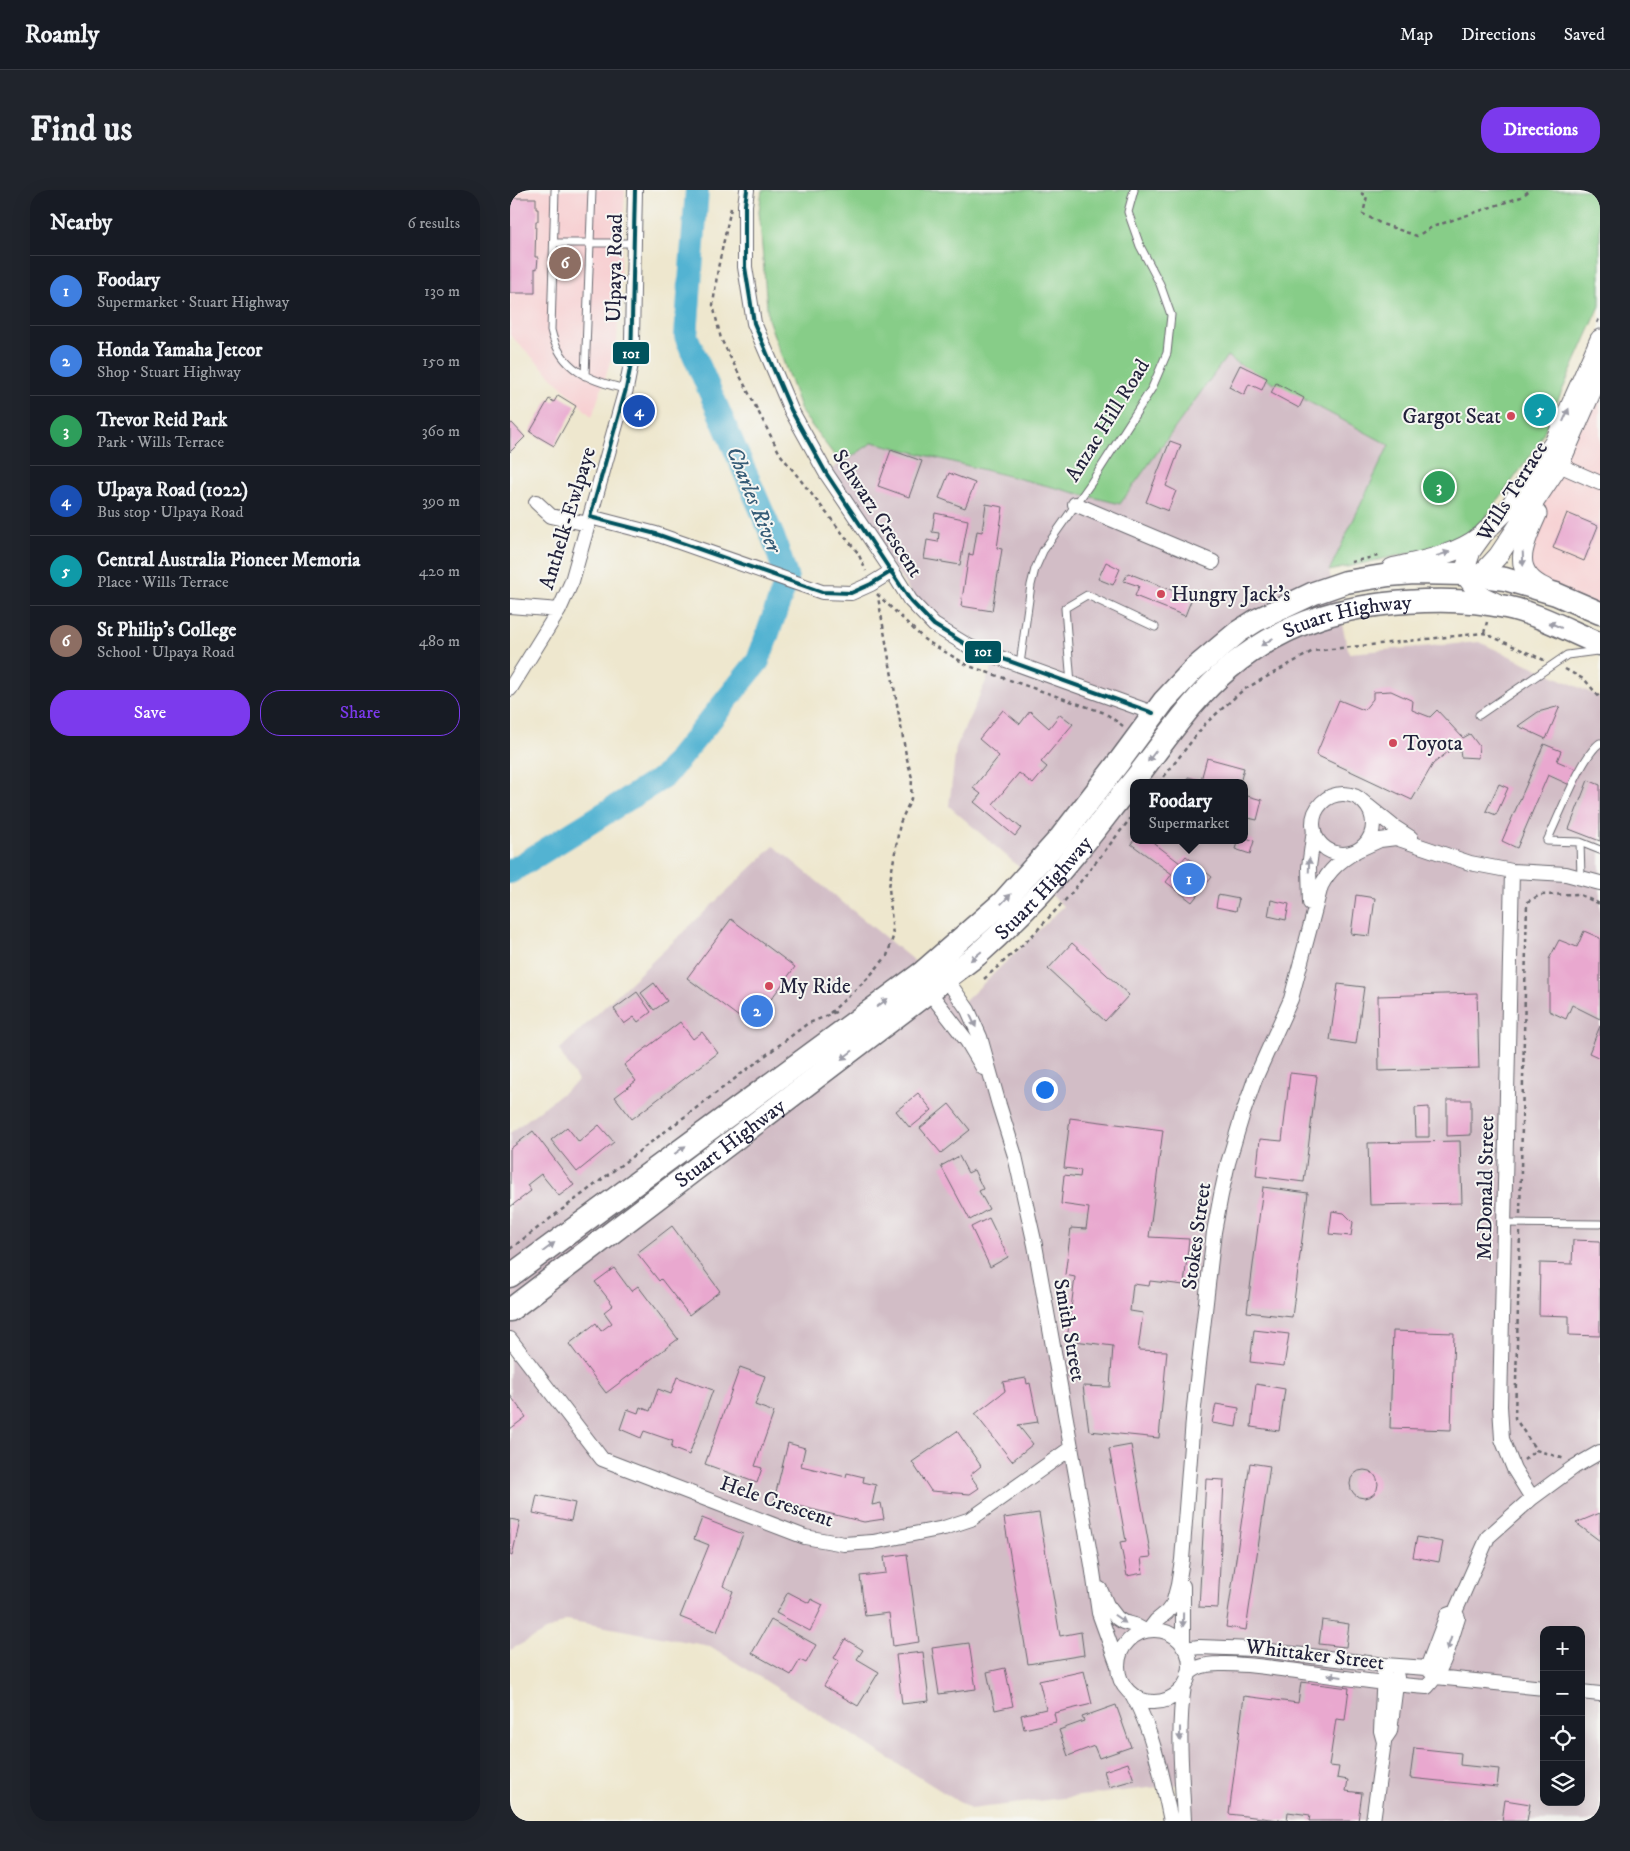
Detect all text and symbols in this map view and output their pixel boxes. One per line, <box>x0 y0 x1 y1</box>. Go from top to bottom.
text: Roamly <box>25 20 99 50</box>
text: Map <box>1400 24 1433 46</box>
text: Directions <box>1461 24 1536 46</box>
text: Saved <box>1564 24 1605 46</box>
button: Directions <box>1481 107 1600 153</box>
text: Find us <box>30 108 132 152</box>
text: Nearby <box>50 210 112 236</box>
text: 6 results <box>407 213 460 233</box>
street label: Ulpaya Road <box>601 213 629 323</box>
pin: 6 <box>549 244 581 282</box>
text: Foodary <box>97 269 160 292</box>
text: 1 <box>63 281 69 301</box>
text: 130 m <box>424 281 460 301</box>
text: Supermarket · Stuart Highway <box>97 292 289 312</box>
text: Honda Yamaha Jetcor <box>97 339 262 362</box>
line badge: 101 <box>612 341 650 365</box>
text: 101 <box>622 345 640 363</box>
text: 2 <box>62 351 70 371</box>
text: 150 m <box>422 351 460 371</box>
street label: Anzac Hill Road <box>1060 354 1156 487</box>
text: Shop · Stuart Highway <box>97 362 241 382</box>
pin: 5 <box>1524 391 1556 429</box>
pin: 4 <box>623 392 655 430</box>
place label: Gargot Seat <box>1403 404 1501 430</box>
one-way arrow <box>1563 408 1571 422</box>
text: Trevor Reid Park <box>97 409 227 432</box>
marker: Gargot Seat <box>1505 410 1517 422</box>
text: 3 <box>63 421 69 441</box>
text: 360 m <box>422 421 460 441</box>
text: Park · Wills Terrace <box>97 432 224 452</box>
street label: Wills Terrace <box>1471 436 1554 547</box>
water label: Charles River <box>720 442 788 559</box>
street label: Anthelk-Ewlpaye <box>534 444 602 593</box>
street label: Schwarz Crescent <box>826 445 928 583</box>
pin: 3 <box>1423 468 1455 506</box>
text: Ulpaya Road (1022) <box>97 479 248 502</box>
text: 4 <box>61 491 71 511</box>
text: 390 m <box>422 491 460 511</box>
text: Bus stop · Ulpaya Road <box>97 502 244 522</box>
text: Central Australia Pioneer Memoria <box>97 549 360 572</box>
one-way arrow <box>1436 549 1451 557</box>
one-way arrow <box>1520 551 1528 567</box>
text: 5 <box>62 561 70 581</box>
text: 420 m <box>419 561 460 581</box>
text: Place · Wills Terrace <box>97 572 229 592</box>
place label: Hungry Jack's <box>1171 582 1290 608</box>
marker: Hungry Jack's <box>1155 588 1167 600</box>
street label: Stuart Highway <box>1279 590 1413 645</box>
text: St Philip's College <box>97 619 236 642</box>
one-way arrow <box>1548 620 1562 628</box>
text: 6 <box>62 631 70 651</box>
text: 480 m <box>419 631 460 651</box>
one-way arrow <box>1260 637 1273 647</box>
line badge: 101 <box>964 640 1002 664</box>
text: School · Ulpaya Road <box>97 642 235 662</box>
text: 101 <box>974 643 992 661</box>
button: Save <box>50 690 250 736</box>
button: Share <box>260 690 460 736</box>
place label: Toyota <box>1403 731 1463 757</box>
marker: Toyota <box>1387 737 1399 749</box>
one-way arrow <box>1147 749 1157 763</box>
popup <box>1130 779 1248 844</box>
text: Foodary <box>1149 790 1212 813</box>
text: Supermarket <box>1149 813 1229 833</box>
street label: Stuart Highway <box>990 830 1099 946</box>
one-way arrow <box>1306 857 1314 873</box>
pin: 1 <box>1173 860 1205 898</box>
one-way arrow <box>1000 893 1012 905</box>
one-way arrow <box>970 950 982 961</box>
place label: My Ride <box>779 974 851 1000</box>
marker: My Ride <box>763 980 775 992</box>
pin: 2 <box>741 992 773 1030</box>
one-way arrow <box>875 998 889 1008</box>
one-way arrow <box>969 1014 977 1028</box>
one-way arrow <box>840 1050 854 1060</box>
your location <box>1032 1077 1058 1103</box>
street label: Stuart Highway <box>670 1093 792 1194</box>
street label: McDonald Street <box>1472 1115 1500 1261</box>
one-way arrow <box>673 1145 686 1156</box>
street label: Stokes Street <box>1177 1181 1217 1291</box>
one-way arrow <box>542 1242 556 1252</box>
street label: Smith Street <box>1047 1277 1091 1384</box>
street label: Hele Crescent <box>717 1470 837 1534</box>
one-way arrow <box>1179 1613 1187 1629</box>
one-way arrow <box>1113 1614 1127 1624</box>
map controls <box>1540 1626 1585 1806</box>
button: + <box>1540 1626 1585 1671</box>
street label: Whittaker Street <box>1243 1633 1386 1676</box>
one-way arrow <box>1445 1637 1452 1652</box>
button: − <box>1540 1671 1585 1716</box>
one-way arrow <box>1326 1672 1342 1680</box>
button: locate <box>1540 1716 1585 1761</box>
one-way arrow <box>1176 1727 1184 1743</box>
button: layers <box>1540 1761 1585 1806</box>

